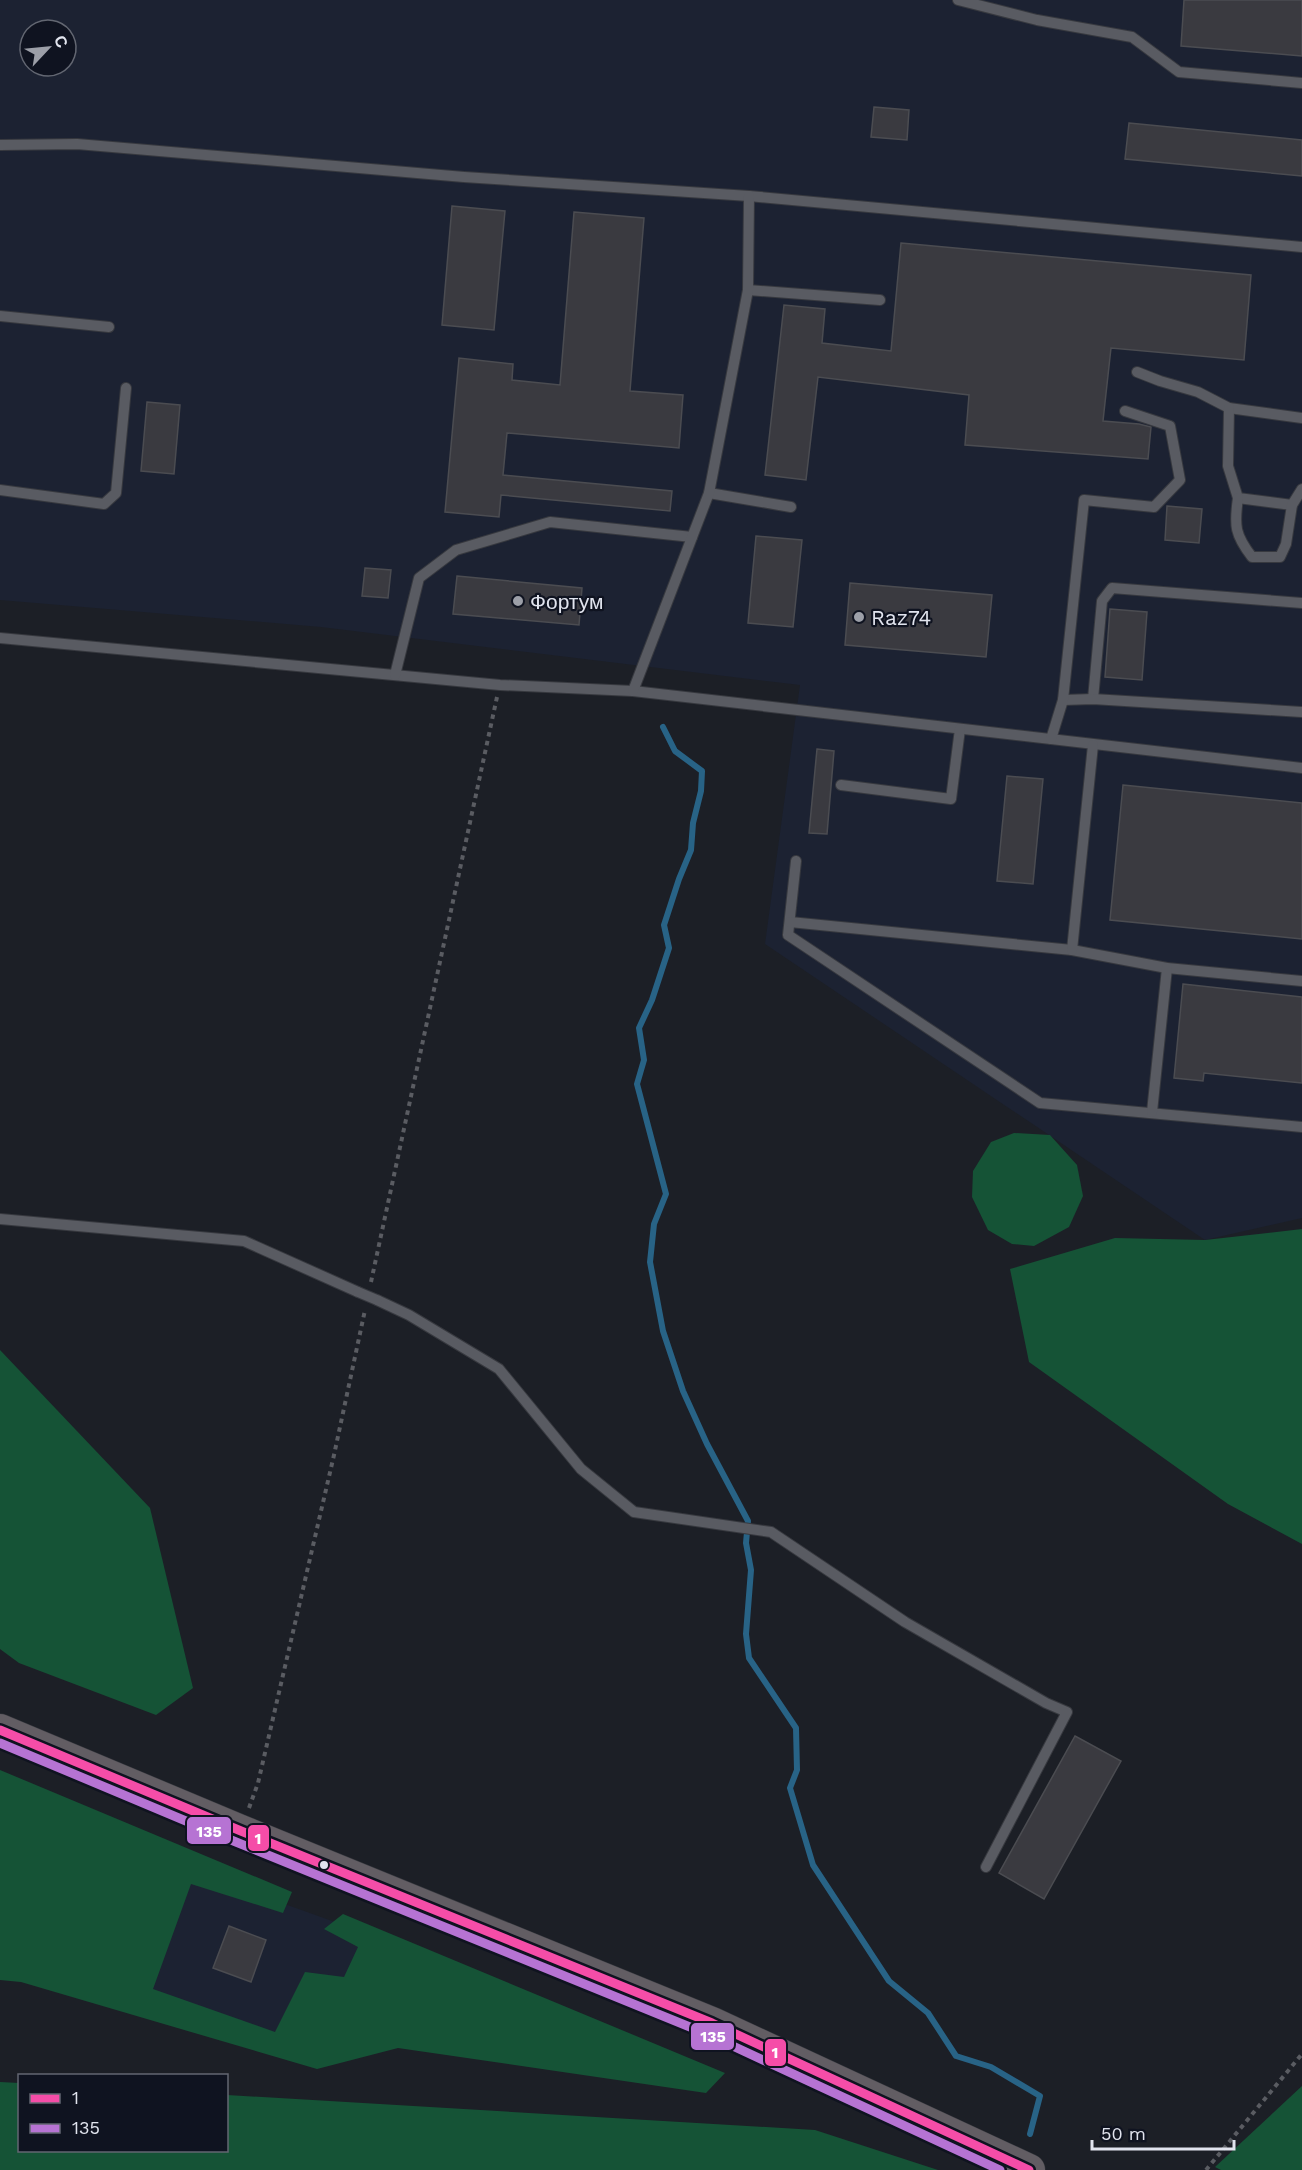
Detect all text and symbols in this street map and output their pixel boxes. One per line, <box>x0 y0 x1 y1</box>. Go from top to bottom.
north arrow <box>18 18 78 78</box>
text: С <box>50 32 72 51</box>
place label: Фортум <box>530 589 603 614</box>
marker: Фортум <box>511 594 525 608</box>
place label: Raz74 <box>871 605 931 630</box>
marker: Raz74 <box>852 610 866 624</box>
line badge: 135 <box>186 1816 232 1845</box>
text: 135 <box>196 1822 222 1841</box>
line badge: 1 <box>247 1824 270 1852</box>
text: 1 <box>255 1829 261 1848</box>
unlabelled marker <box>318 1859 330 1871</box>
line badge: 135 <box>690 2022 735 2051</box>
text: 135 <box>700 2027 726 2046</box>
line badge: 1 <box>764 2038 787 2067</box>
text: 1 <box>772 2043 778 2062</box>
legend <box>18 2074 228 2152</box>
text: 1 <box>72 2087 79 2108</box>
scale bar <box>1092 2113 1234 2151</box>
text: 135 <box>72 2117 100 2138</box>
text: 50 m <box>1101 2123 1146 2144</box>

